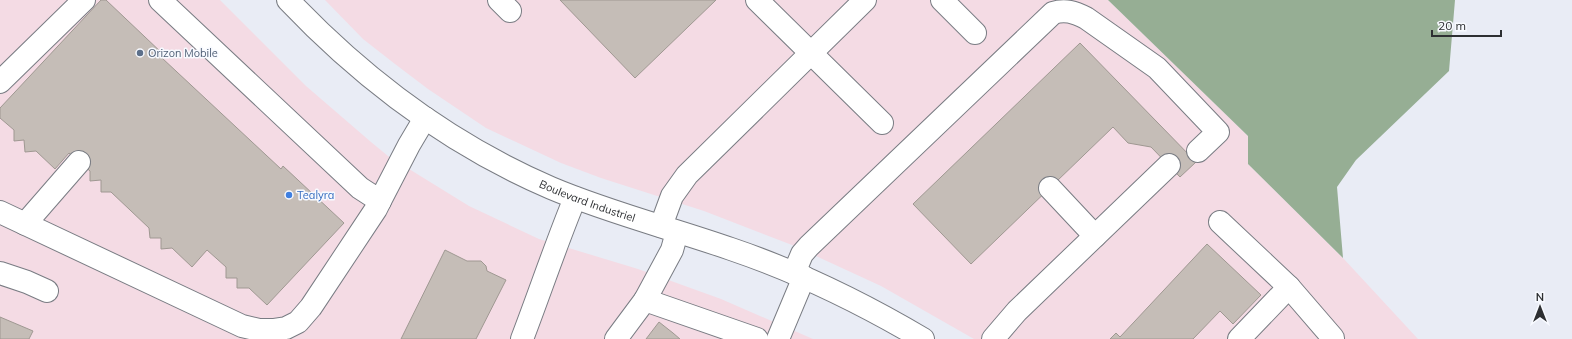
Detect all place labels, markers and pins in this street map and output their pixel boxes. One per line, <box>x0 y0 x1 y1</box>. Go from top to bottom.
place label: Orizon Mobile <box>148 46 218 60</box>
marker: Orizon Mobile <box>135 48 145 58</box>
place label: Tealyra <box>297 188 334 202</box>
marker: Tealyra <box>284 190 294 200</box>

